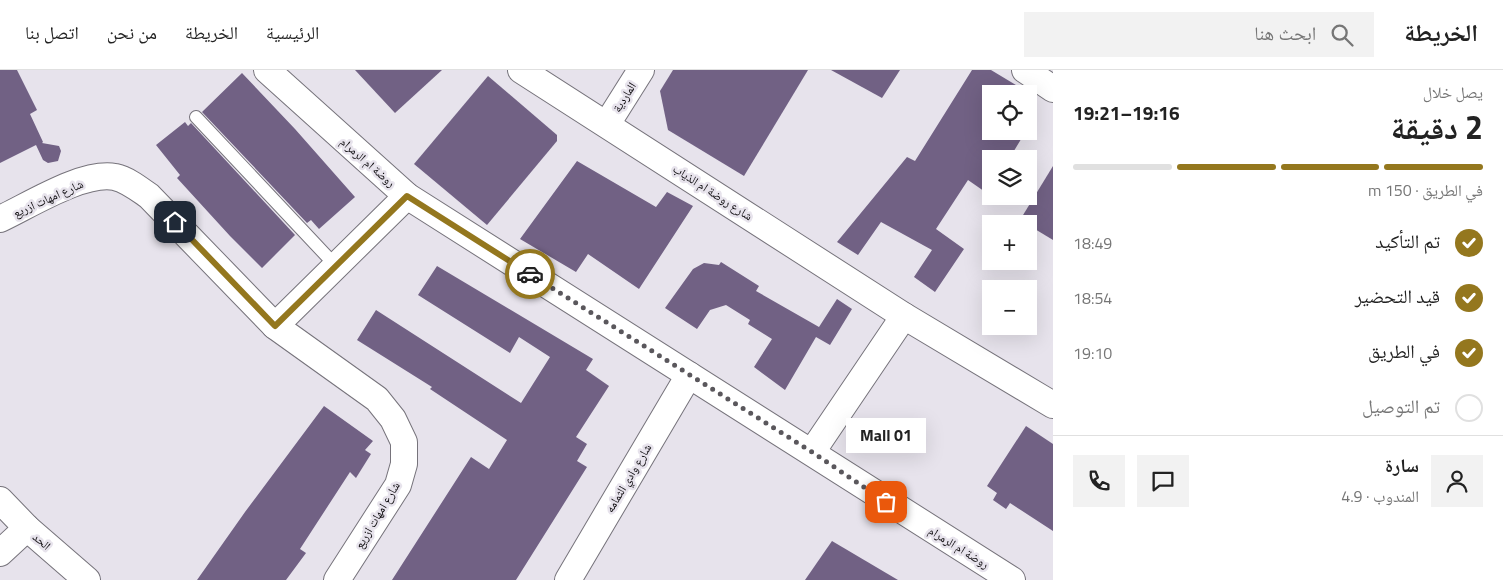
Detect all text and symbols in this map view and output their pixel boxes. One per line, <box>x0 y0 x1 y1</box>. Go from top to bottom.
search box <box>1024 12 1374 57</box>
text: الخريطة <box>1404 14 1478 50</box>
text: ابحث هنا <box>1254 18 1316 47</box>
text: اتصل بنا <box>25 19 79 46</box>
text: من نحن <box>107 19 157 46</box>
text: الخريطة <box>185 19 238 46</box>
text: الرئيسية <box>266 19 319 46</box>
icon: search <box>1328 21 1356 49</box>
street label: الماردية <box>607 78 641 116</box>
text: يصل خلال <box>1423 80 1483 104</box>
map controls <box>982 85 1037 335</box>
button: locate <box>982 85 1037 140</box>
text: 19:16–19:21 <box>1073 98 1180 127</box>
text: 2 دقيقة <box>1391 103 1483 151</box>
street label: روضة ام الرمرام <box>336 132 400 192</box>
button: layers <box>982 150 1037 205</box>
street label: شارع روضة ام الذياب <box>669 159 757 225</box>
street label: شارع امهات ازريع <box>10 174 86 222</box>
text: في الطريق · 150 m <box>1368 178 1483 202</box>
pin <box>154 201 196 243</box>
icon: home <box>161 208 189 236</box>
button: + <box>982 215 1037 270</box>
text: تم التأكيد <box>1375 226 1440 255</box>
icon: check <box>1455 229 1483 257</box>
text: 18:49 <box>1073 231 1112 255</box>
courier <box>505 249 555 299</box>
icon: car <box>516 260 544 288</box>
button: − <box>982 280 1037 335</box>
text: قيد التحضير <box>1355 281 1440 310</box>
icon: check <box>1455 284 1483 312</box>
text: 18:54 <box>1073 286 1112 310</box>
text: في الطريق <box>1368 336 1440 365</box>
icon: check <box>1455 339 1483 367</box>
text: 19:10 <box>1073 341 1112 365</box>
text: تم التوصيل <box>1362 391 1440 420</box>
callout: 01 Mall <box>846 417 926 452</box>
text: 01 Mall <box>860 423 912 447</box>
street label: شارع وادي الثمامه <box>600 440 657 517</box>
text: سارة <box>1385 450 1419 479</box>
button: phone <box>1073 455 1125 507</box>
button: chat <box>1137 455 1189 507</box>
button: person <box>1431 455 1483 507</box>
street label: شارع امهات ازريع <box>349 478 405 552</box>
pin <box>865 481 907 523</box>
text: المندوب · 4.9 <box>1341 484 1419 508</box>
icon: bag <box>872 488 900 516</box>
street label: روضة ام الرمرام <box>925 521 993 573</box>
street label: الحد <box>29 528 56 555</box>

